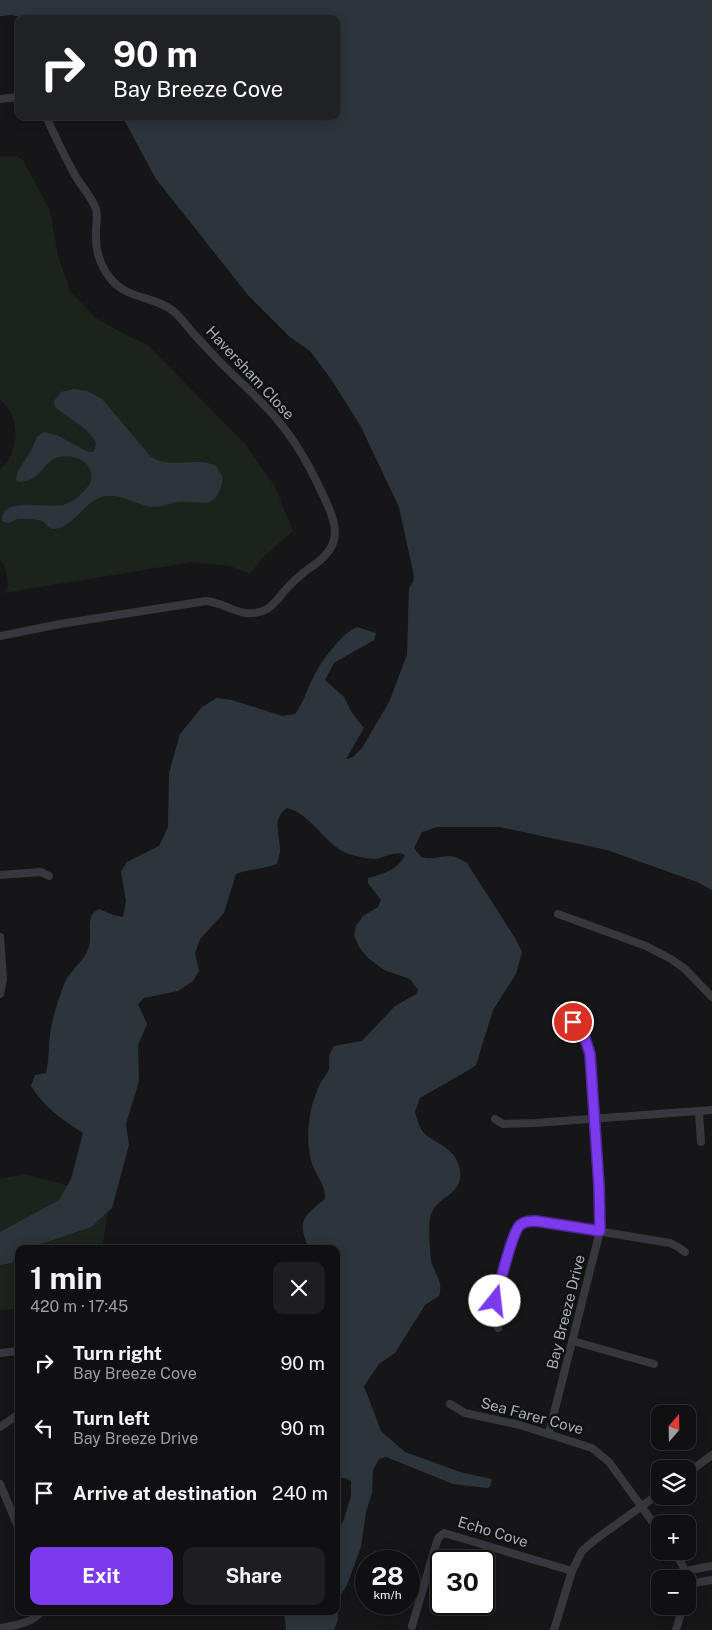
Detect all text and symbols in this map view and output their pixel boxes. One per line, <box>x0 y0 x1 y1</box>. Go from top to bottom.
text: 90 m <box>113 34 198 75</box>
icon: right <box>30 35 95 100</box>
text: Bay Breeze Cove <box>113 76 283 102</box>
street label: Haversham Close <box>203 322 298 423</box>
pin <box>552 1001 594 1043</box>
icon: arrive <box>559 1008 587 1036</box>
street label: Bay Breeze Drive <box>543 1253 588 1371</box>
text: 1 min <box>30 1260 102 1296</box>
button: close <box>273 1262 325 1314</box>
position arrow <box>468 1274 520 1326</box>
text: 420 m · 17:45 <box>30 1297 128 1316</box>
text: Turn right <box>73 1342 162 1364</box>
icon: right <box>30 1349 58 1377</box>
text: 90 m <box>281 1352 325 1374</box>
text: Bay Breeze Cove <box>73 1364 197 1383</box>
street label: Sea Farer Cove <box>479 1394 585 1437</box>
north arrow <box>651 1405 696 1450</box>
map controls <box>651 1405 696 1615</box>
text: Turn left <box>73 1407 150 1429</box>
icon: left <box>30 1414 58 1442</box>
text: 90 m <box>281 1417 325 1439</box>
text: Bay Breeze Drive <box>73 1429 198 1448</box>
button: layers <box>651 1460 696 1505</box>
icon: arrive <box>30 1479 58 1507</box>
text: Arrive at destination <box>73 1482 257 1504</box>
text: 240 m <box>272 1482 328 1504</box>
street label: Echo Cove <box>456 1513 530 1550</box>
button: + <box>651 1515 696 1560</box>
button: Exit <box>30 1547 173 1605</box>
button: Share <box>183 1547 325 1605</box>
speed limit sign: 30 <box>430 1550 495 1615</box>
text: 28 <box>371 1561 404 1591</box>
button: − <box>651 1570 696 1615</box>
text: km/h <box>373 1588 402 1602</box>

